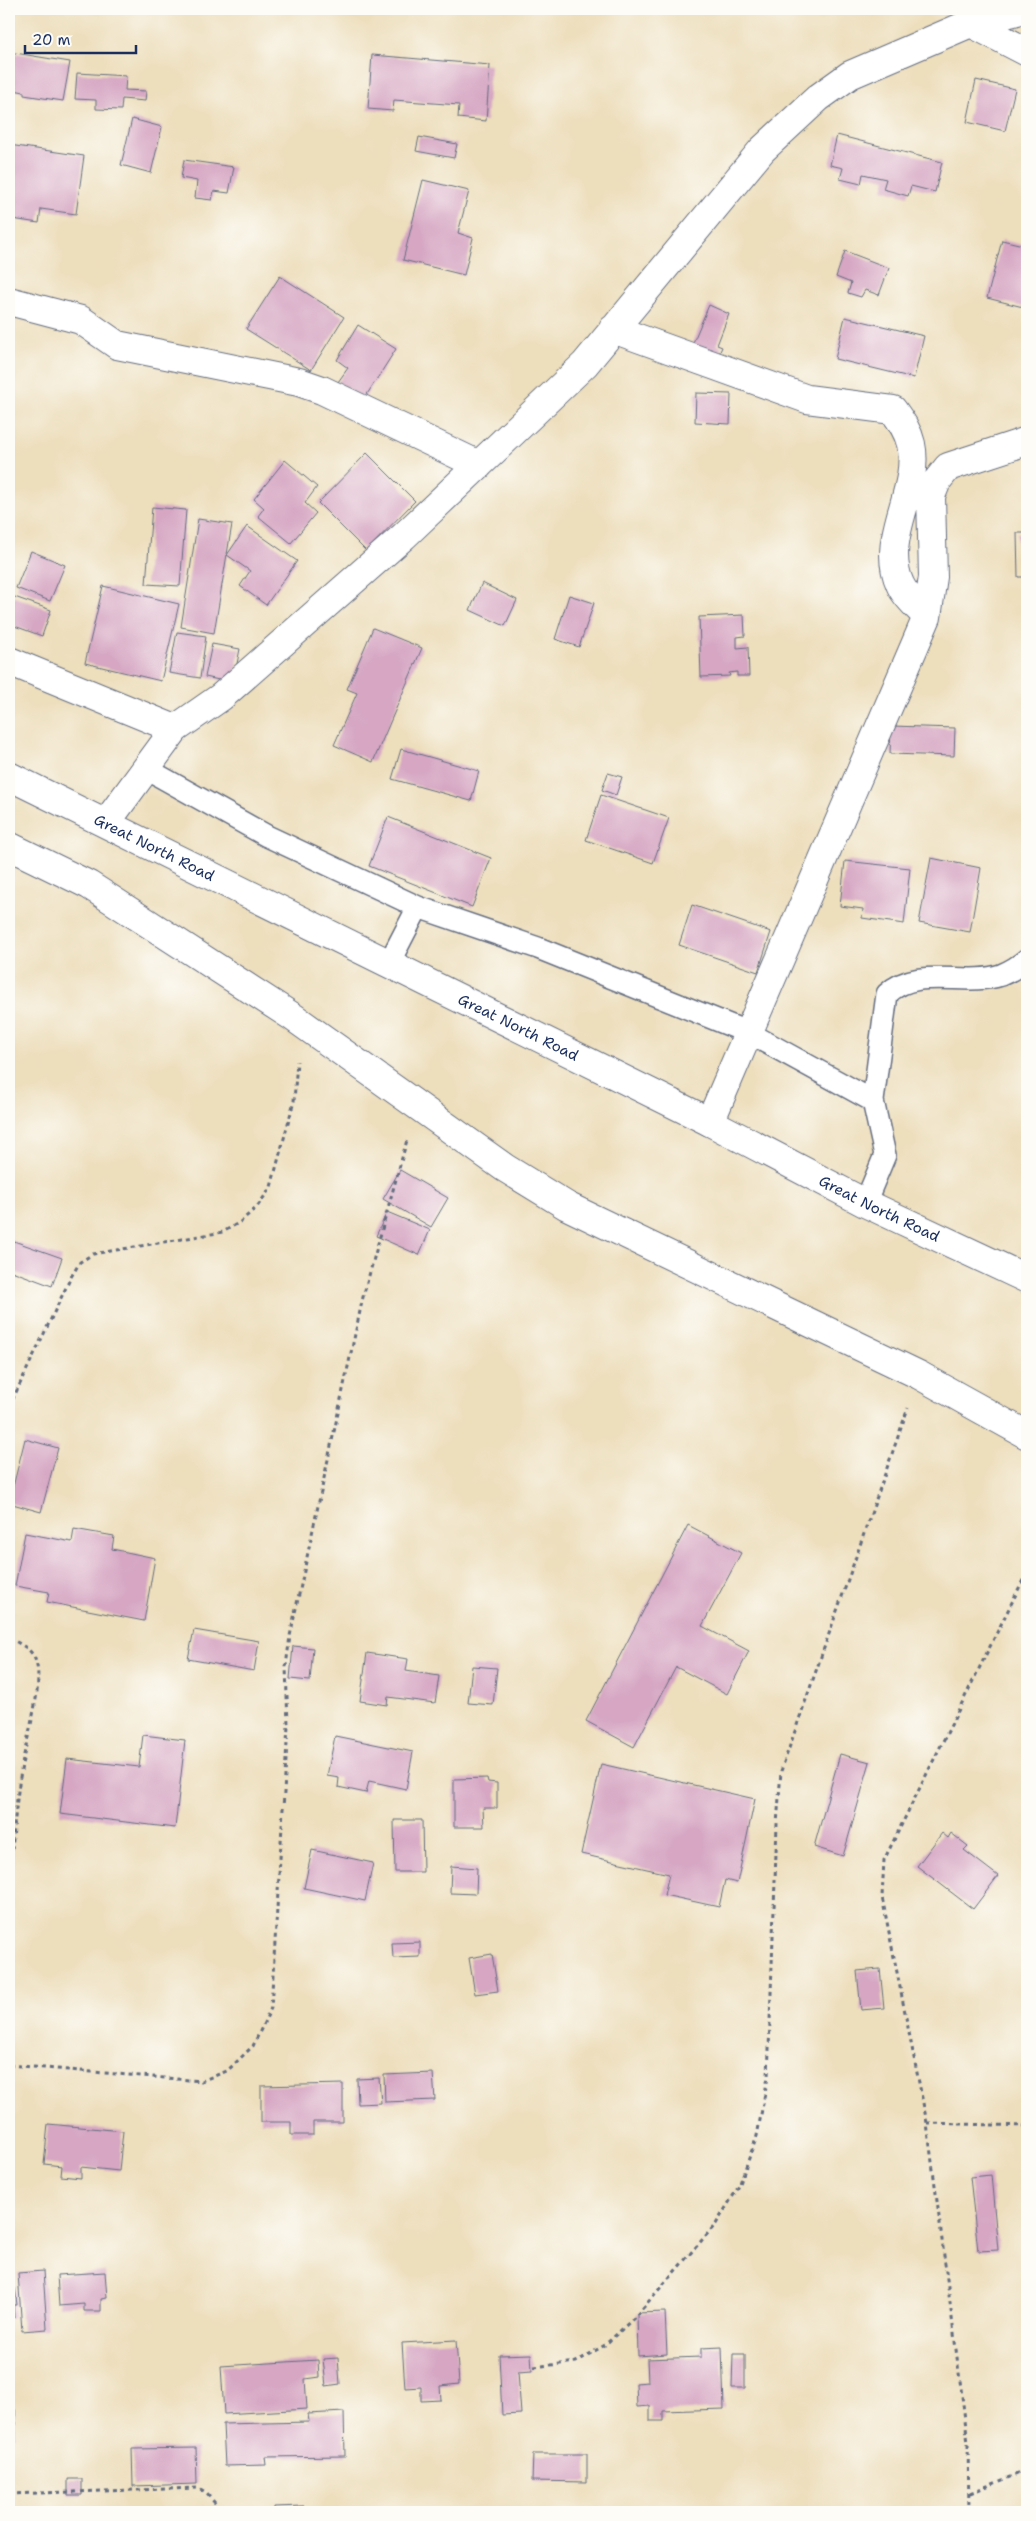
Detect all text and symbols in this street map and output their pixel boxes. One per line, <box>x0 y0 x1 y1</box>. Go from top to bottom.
scale bar <box>25 22 136 54</box>
text: 20 m <box>32 30 71 50</box>
street label: Great North Road <box>91 809 218 886</box>
street label: Great North Road <box>455 989 582 1066</box>
street label: Great North Road <box>815 1171 943 1247</box>

